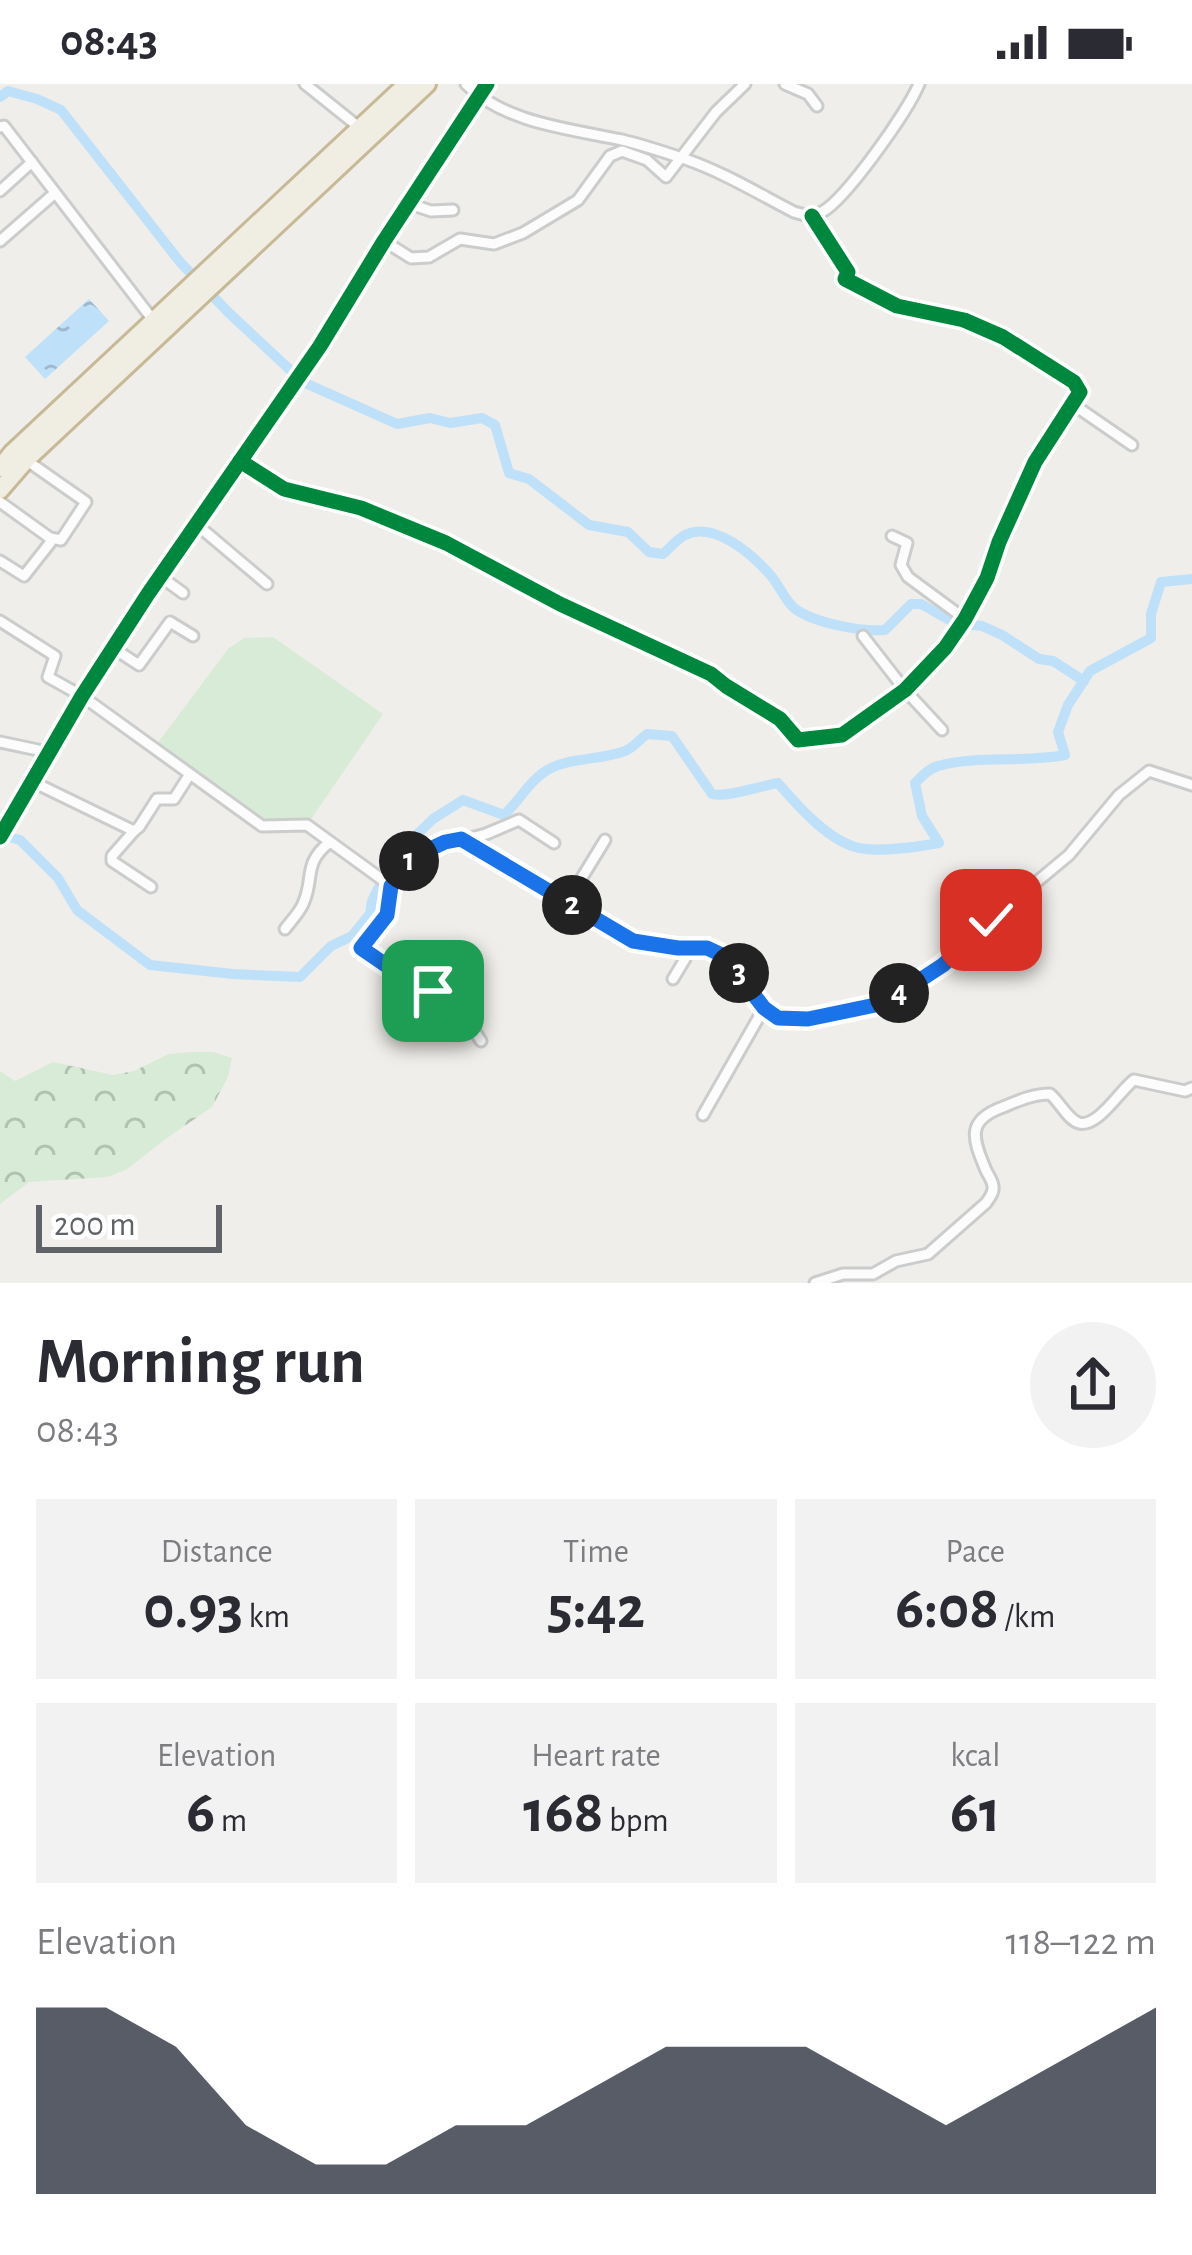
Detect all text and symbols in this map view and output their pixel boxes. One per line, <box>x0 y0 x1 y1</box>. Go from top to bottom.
text: 08:43 <box>60 19 158 64</box>
pin: 1 <box>379 831 439 891</box>
text: 1 <box>403 844 415 877</box>
pin <box>940 869 1042 971</box>
pin: 2 <box>542 875 602 935</box>
icon: check <box>958 887 1024 953</box>
text: 2 <box>564 888 580 921</box>
pin <box>382 940 484 1042</box>
pin: 3 <box>709 943 769 1003</box>
text: 3 <box>732 956 746 989</box>
icon: arrive <box>400 958 466 1024</box>
pin: 4 <box>869 963 929 1023</box>
text: 4 <box>891 976 907 1009</box>
scale bar <box>36 1199 222 1252</box>
text: 200 m <box>54 1209 136 1242</box>
button: share <box>1030 1322 1156 1448</box>
text: Morning run <box>36 1329 365 1395</box>
text: 08:43 <box>36 1411 119 1450</box>
text: Distance <box>161 1536 273 1569</box>
text: Time <box>563 1536 629 1569</box>
text: Pace <box>946 1536 1005 1569</box>
text: 0.93 <box>143 1579 243 1639</box>
text: 5:42 <box>547 1579 645 1639</box>
text: 6:08 <box>895 1579 999 1639</box>
text: km <box>243 1601 290 1634</box>
text: /km <box>999 1601 1055 1634</box>
text: Elevation <box>157 1740 276 1773</box>
text: Heart rate <box>531 1740 661 1773</box>
text: kcal <box>950 1740 1000 1773</box>
text: 6 <box>186 1783 215 1843</box>
text: 168 <box>523 1783 603 1843</box>
text: 61 <box>950 1783 1001 1843</box>
text: m <box>215 1805 247 1838</box>
text: bpm <box>603 1805 669 1838</box>
text: Elevation <box>36 1923 177 1962</box>
text: 118–122 m <box>1006 1923 1156 1962</box>

